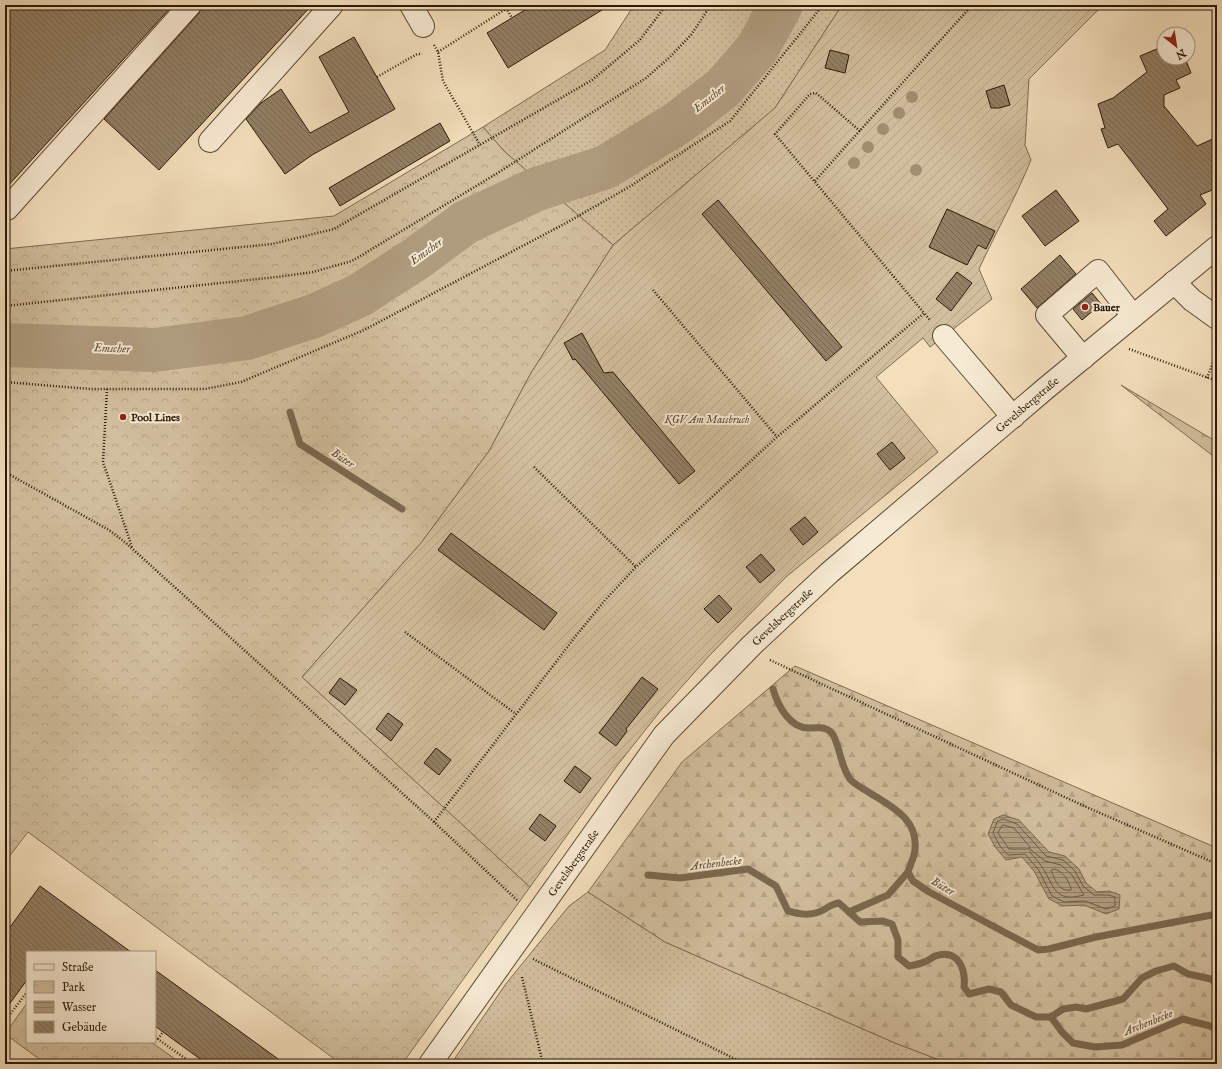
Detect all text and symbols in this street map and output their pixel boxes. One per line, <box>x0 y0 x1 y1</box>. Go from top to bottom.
north arrow <box>1156 26 1196 66</box>
text: N <box>1172 45 1189 62</box>
water label: Emscher <box>690 81 729 116</box>
water label: Emscher <box>406 234 446 269</box>
place label: Bauer <box>1093 301 1121 315</box>
marker: Bauer <box>1080 302 1090 312</box>
water label: Emscher <box>93 340 131 357</box>
street label: Gevelsbergstraße <box>993 374 1062 436</box>
place label: Pool Lines <box>131 411 180 425</box>
marker: Pool Lines <box>118 412 128 422</box>
park label: KGV Am Massbruch <box>664 413 750 427</box>
water label: Büter <box>328 445 358 472</box>
street label: Gevelsbergstraße <box>749 585 816 649</box>
street label: Gevelsbergstraße <box>545 827 603 899</box>
water label: Archenbecke <box>687 853 743 874</box>
water label: Büter <box>928 874 958 900</box>
legend <box>26 951 156 1043</box>
text: Straße <box>62 960 94 975</box>
text: Park <box>62 980 85 995</box>
text: Wasser <box>62 1000 97 1015</box>
water label: Archenbecke <box>1120 1006 1175 1040</box>
text: Gebäude <box>62 1020 107 1035</box>

